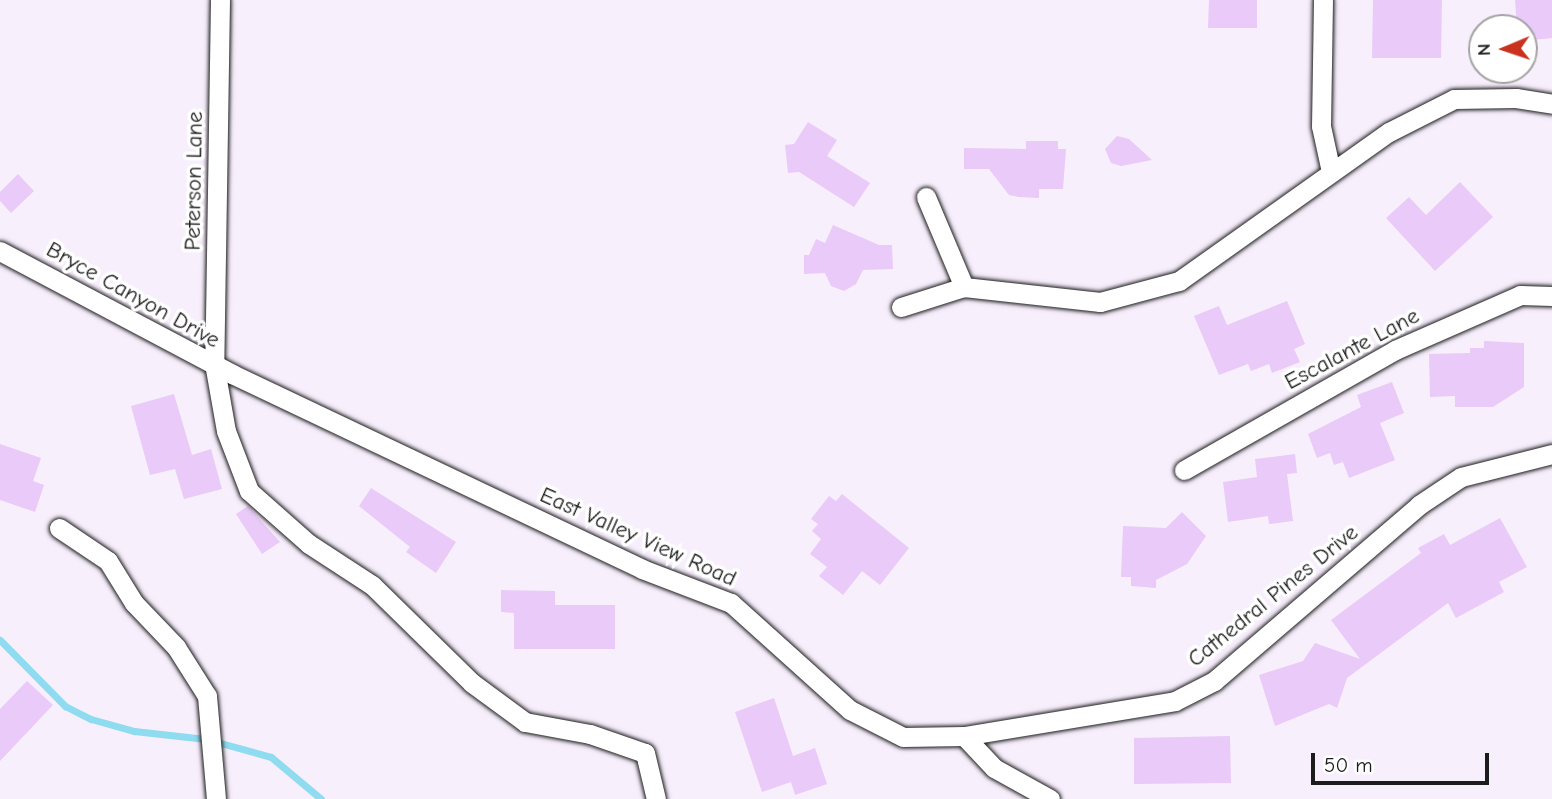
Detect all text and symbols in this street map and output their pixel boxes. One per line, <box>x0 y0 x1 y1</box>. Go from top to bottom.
north arrow <box>1468 14 1538 84</box>
text: N <box>1473 43 1495 56</box>
street label: Peterson Lane <box>179 111 209 251</box>
street label: Bryce Canyon Drive <box>41 236 225 354</box>
street label: Escalante Lane <box>1280 302 1424 396</box>
street label: East Valley View Road <box>535 481 741 593</box>
street label: Cathedral Pines Drive <box>1182 519 1364 673</box>
scale bar <box>1314 740 1492 784</box>
text: 50 m <box>1324 753 1373 777</box>

